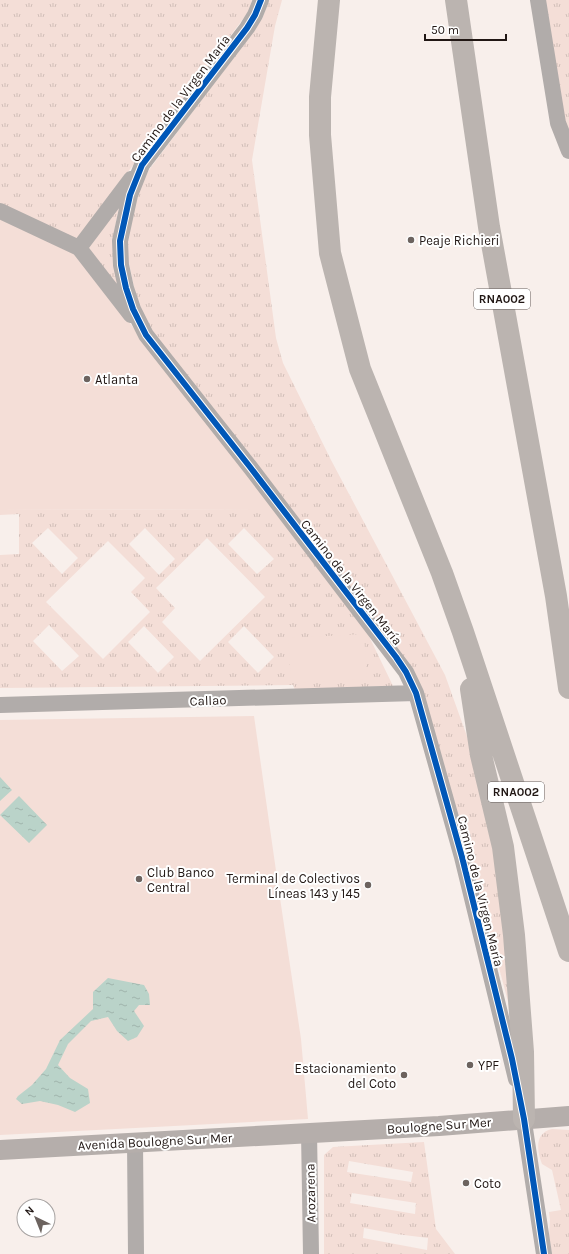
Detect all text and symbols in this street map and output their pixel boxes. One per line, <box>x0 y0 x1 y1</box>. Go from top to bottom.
scale bar <box>425 16 506 42</box>
text: 50 m <box>431 23 459 37</box>
street label: Camino de la Virgen María <box>128 32 233 165</box>
place label: Peaje Richieri <box>419 233 499 248</box>
marker: Peaje Richieri <box>406 235 416 245</box>
road number: RNA002 <box>474 289 530 309</box>
place label: Atlanta <box>95 372 138 387</box>
marker: Atlanta <box>82 374 92 384</box>
street label: Camino de la Virgen María <box>298 517 405 648</box>
street label: Callao <box>189 692 227 709</box>
road number: RNA002 <box>488 782 544 802</box>
street label: Camino de la Virgen María <box>454 814 507 968</box>
place label: Club Banco Central <box>147 865 214 895</box>
place label: Terminal de Colectivos Líneas 143 y 145 <box>227 871 360 901</box>
marker: Club Banco Central <box>134 874 144 884</box>
marker: Terminal de Colectivos Líneas 143 y 145 <box>363 880 373 890</box>
place label: YPF <box>478 1058 499 1073</box>
marker: YPF <box>465 1060 475 1070</box>
place label: Estacionamiento del Coto <box>295 1061 396 1091</box>
marker: Estacionamiento del Coto <box>399 1070 409 1080</box>
street label: Boulogne Sur Mer <box>386 1114 492 1137</box>
street label: Avenida Boulogne Sur Mer <box>77 1130 233 1153</box>
street label: Arozarena <box>302 1163 319 1223</box>
place label: Coto <box>474 1176 501 1191</box>
marker: Coto <box>461 1178 471 1188</box>
north arrow <box>16 1198 56 1238</box>
text: N <box>22 1204 37 1218</box>

